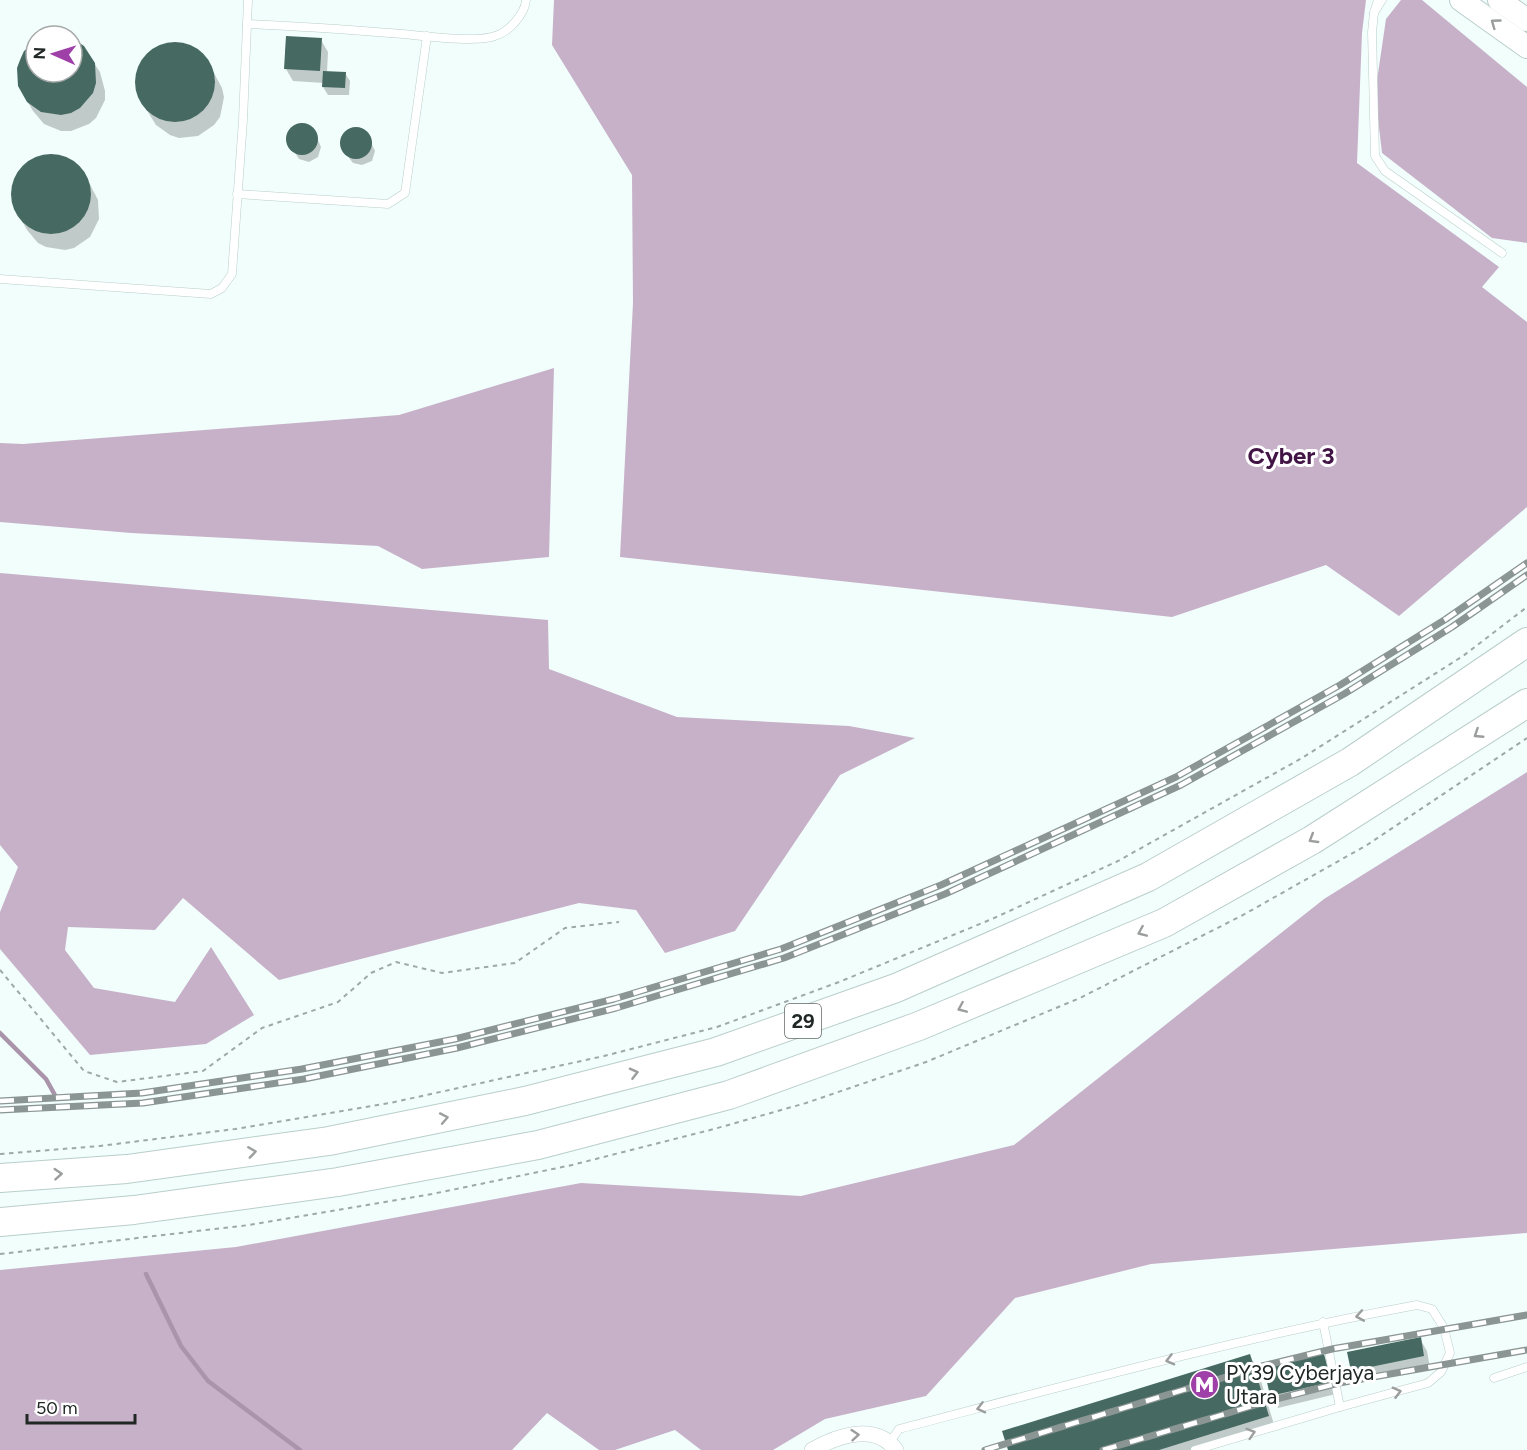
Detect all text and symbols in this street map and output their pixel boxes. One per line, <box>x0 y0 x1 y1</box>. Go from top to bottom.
one-way arrow <box>1490 19 1501 30</box>
north arrow <box>24 24 84 84</box>
text: N <box>30 47 49 60</box>
district label: Cyber 3 <box>1248 441 1334 470</box>
one-way arrow <box>1474 727 1484 739</box>
one-way arrow <box>1309 832 1319 843</box>
one-way arrow <box>1137 925 1148 937</box>
one-way arrow <box>958 1001 969 1013</box>
road number: 29 <box>785 1004 821 1038</box>
one-way arrow <box>629 1068 639 1081</box>
one-way arrow <box>439 1112 449 1125</box>
one-way arrow <box>247 1146 257 1158</box>
one-way arrow <box>54 1168 63 1181</box>
one-way arrow <box>1355 1309 1365 1322</box>
one-way arrow <box>1165 1352 1175 1365</box>
place label: PY39 Cyberjaya Utara <box>1226 1360 1374 1409</box>
metro station icon: PY39 Cyberjaya Utara <box>1189 1369 1221 1401</box>
scale bar <box>27 1387 135 1425</box>
one-way arrow <box>1392 1387 1402 1400</box>
text: 50 m <box>36 1397 78 1419</box>
one-way arrow <box>976 1400 986 1413</box>
one-way arrow <box>1246 1428 1256 1440</box>
one-way arrow <box>850 1429 860 1442</box>

